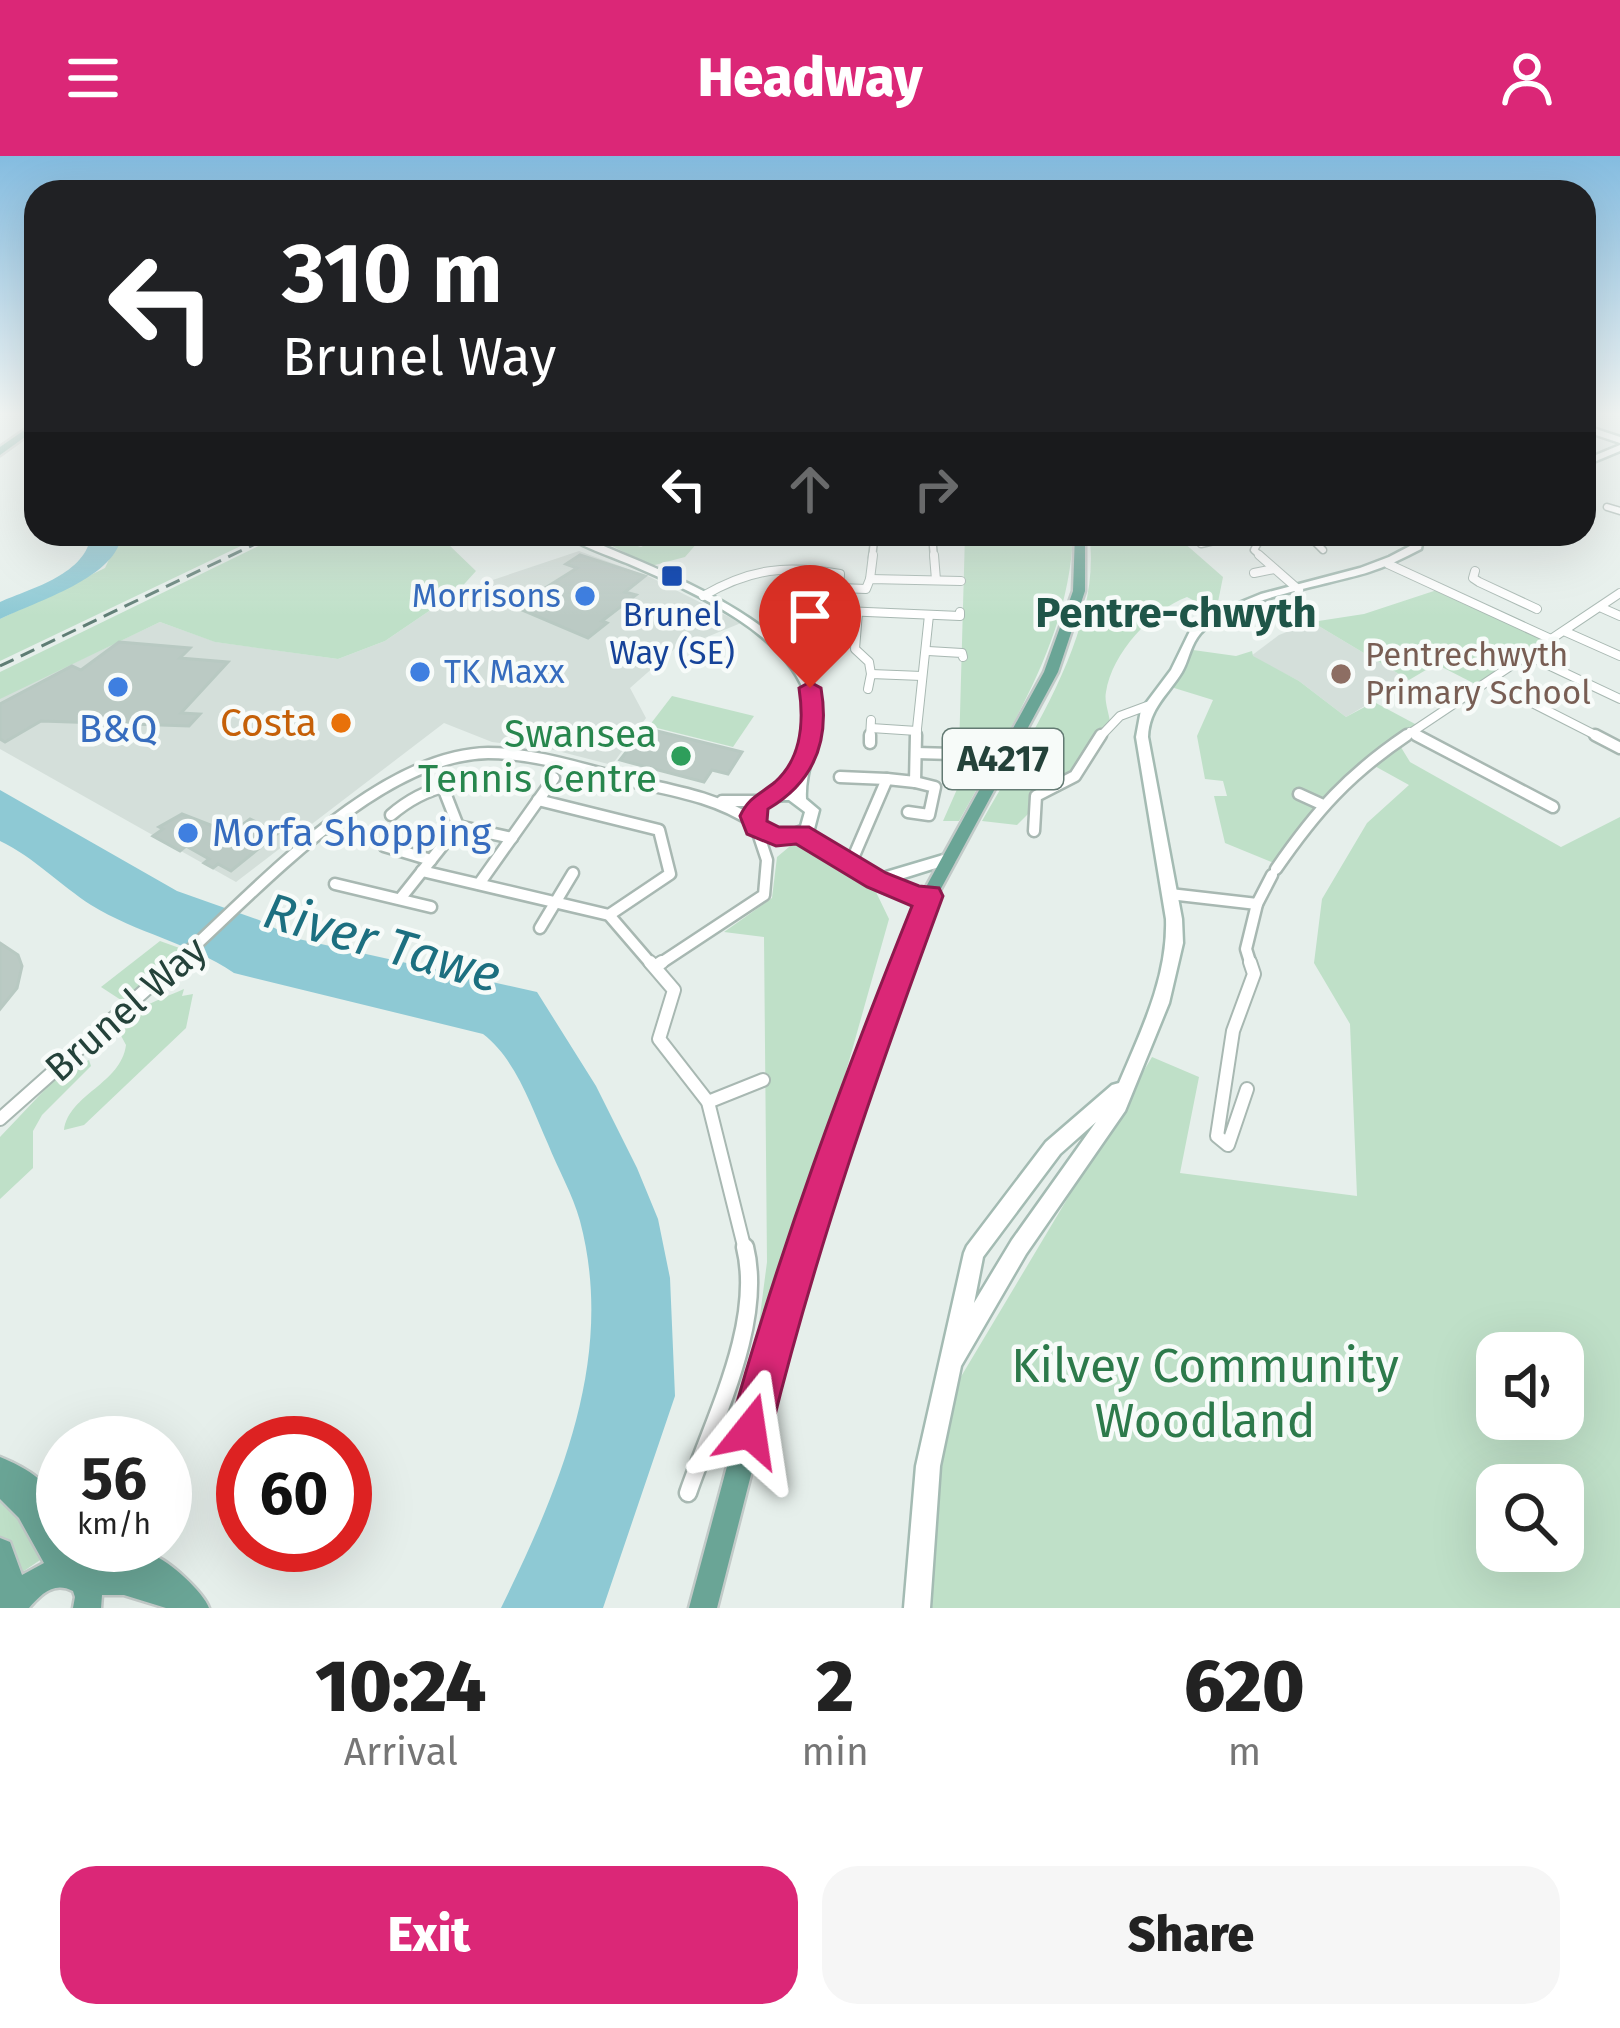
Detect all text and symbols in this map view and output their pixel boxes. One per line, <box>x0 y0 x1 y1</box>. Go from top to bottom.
icon: menu <box>60 45 126 111</box>
icon: person <box>1494 45 1560 111</box>
text: Headway <box>698 46 922 110</box>
text: 310 m <box>282 223 503 324</box>
icon: left <box>84 228 240 384</box>
text: Brunel Way <box>282 325 556 389</box>
icon: left <box>651 456 717 522</box>
icon: ahead <box>777 456 843 522</box>
icon: right <box>903 456 969 522</box>
marker: Brunel Way (SE) <box>659 563 685 589</box>
pin <box>759 565 861 688</box>
place label: Morrisons <box>412 576 561 616</box>
marker: Morrisons <box>572 583 598 609</box>
icon: arrive <box>777 583 843 649</box>
district label: Pentre-chwyth <box>1035 588 1317 638</box>
place label: Brunel Way (SE) <box>609 595 735 673</box>
place label: Pentrechwyth Primary School <box>1365 635 1591 713</box>
place label: TK Maxx <box>444 652 565 692</box>
marker: TK Maxx <box>407 659 433 685</box>
marker: Pentrechwyth Primary School <box>1328 661 1354 687</box>
marker: B&Q <box>105 674 131 700</box>
place label: Costa <box>220 700 317 746</box>
place label: B&Q <box>78 706 158 752</box>
marker: Costa <box>328 710 354 736</box>
place label: Swansea Tennis Centre <box>418 711 657 802</box>
road number: A4217 <box>943 729 1063 789</box>
marker: Swansea Tennis Centre <box>668 743 694 769</box>
place label: Morfa Shopping <box>212 810 492 856</box>
marker: Morfa Shopping <box>175 820 201 846</box>
water label: River Tawe <box>257 880 507 1006</box>
street label: Brunel Way <box>36 927 216 1091</box>
map controls <box>1476 1332 1584 1572</box>
button: sound <box>1476 1332 1584 1440</box>
park label: Kilvey Community Woodland <box>1011 1337 1399 1450</box>
position arrow <box>687 1368 813 1494</box>
speed limit sign: 60 <box>216 1416 372 1572</box>
text: 56 <box>81 1443 147 1515</box>
button: search <box>1476 1464 1584 1572</box>
text: km/h <box>77 1506 151 1542</box>
text: 10:24 <box>315 1644 486 1730</box>
text: 2 <box>816 1644 854 1730</box>
text: 620 <box>1184 1644 1305 1730</box>
text: Arrival <box>344 1729 458 1775</box>
text: min <box>802 1729 869 1775</box>
text: m <box>1228 1729 1261 1775</box>
button: Exit <box>60 1866 798 2004</box>
button: Share <box>822 1866 1560 2004</box>

